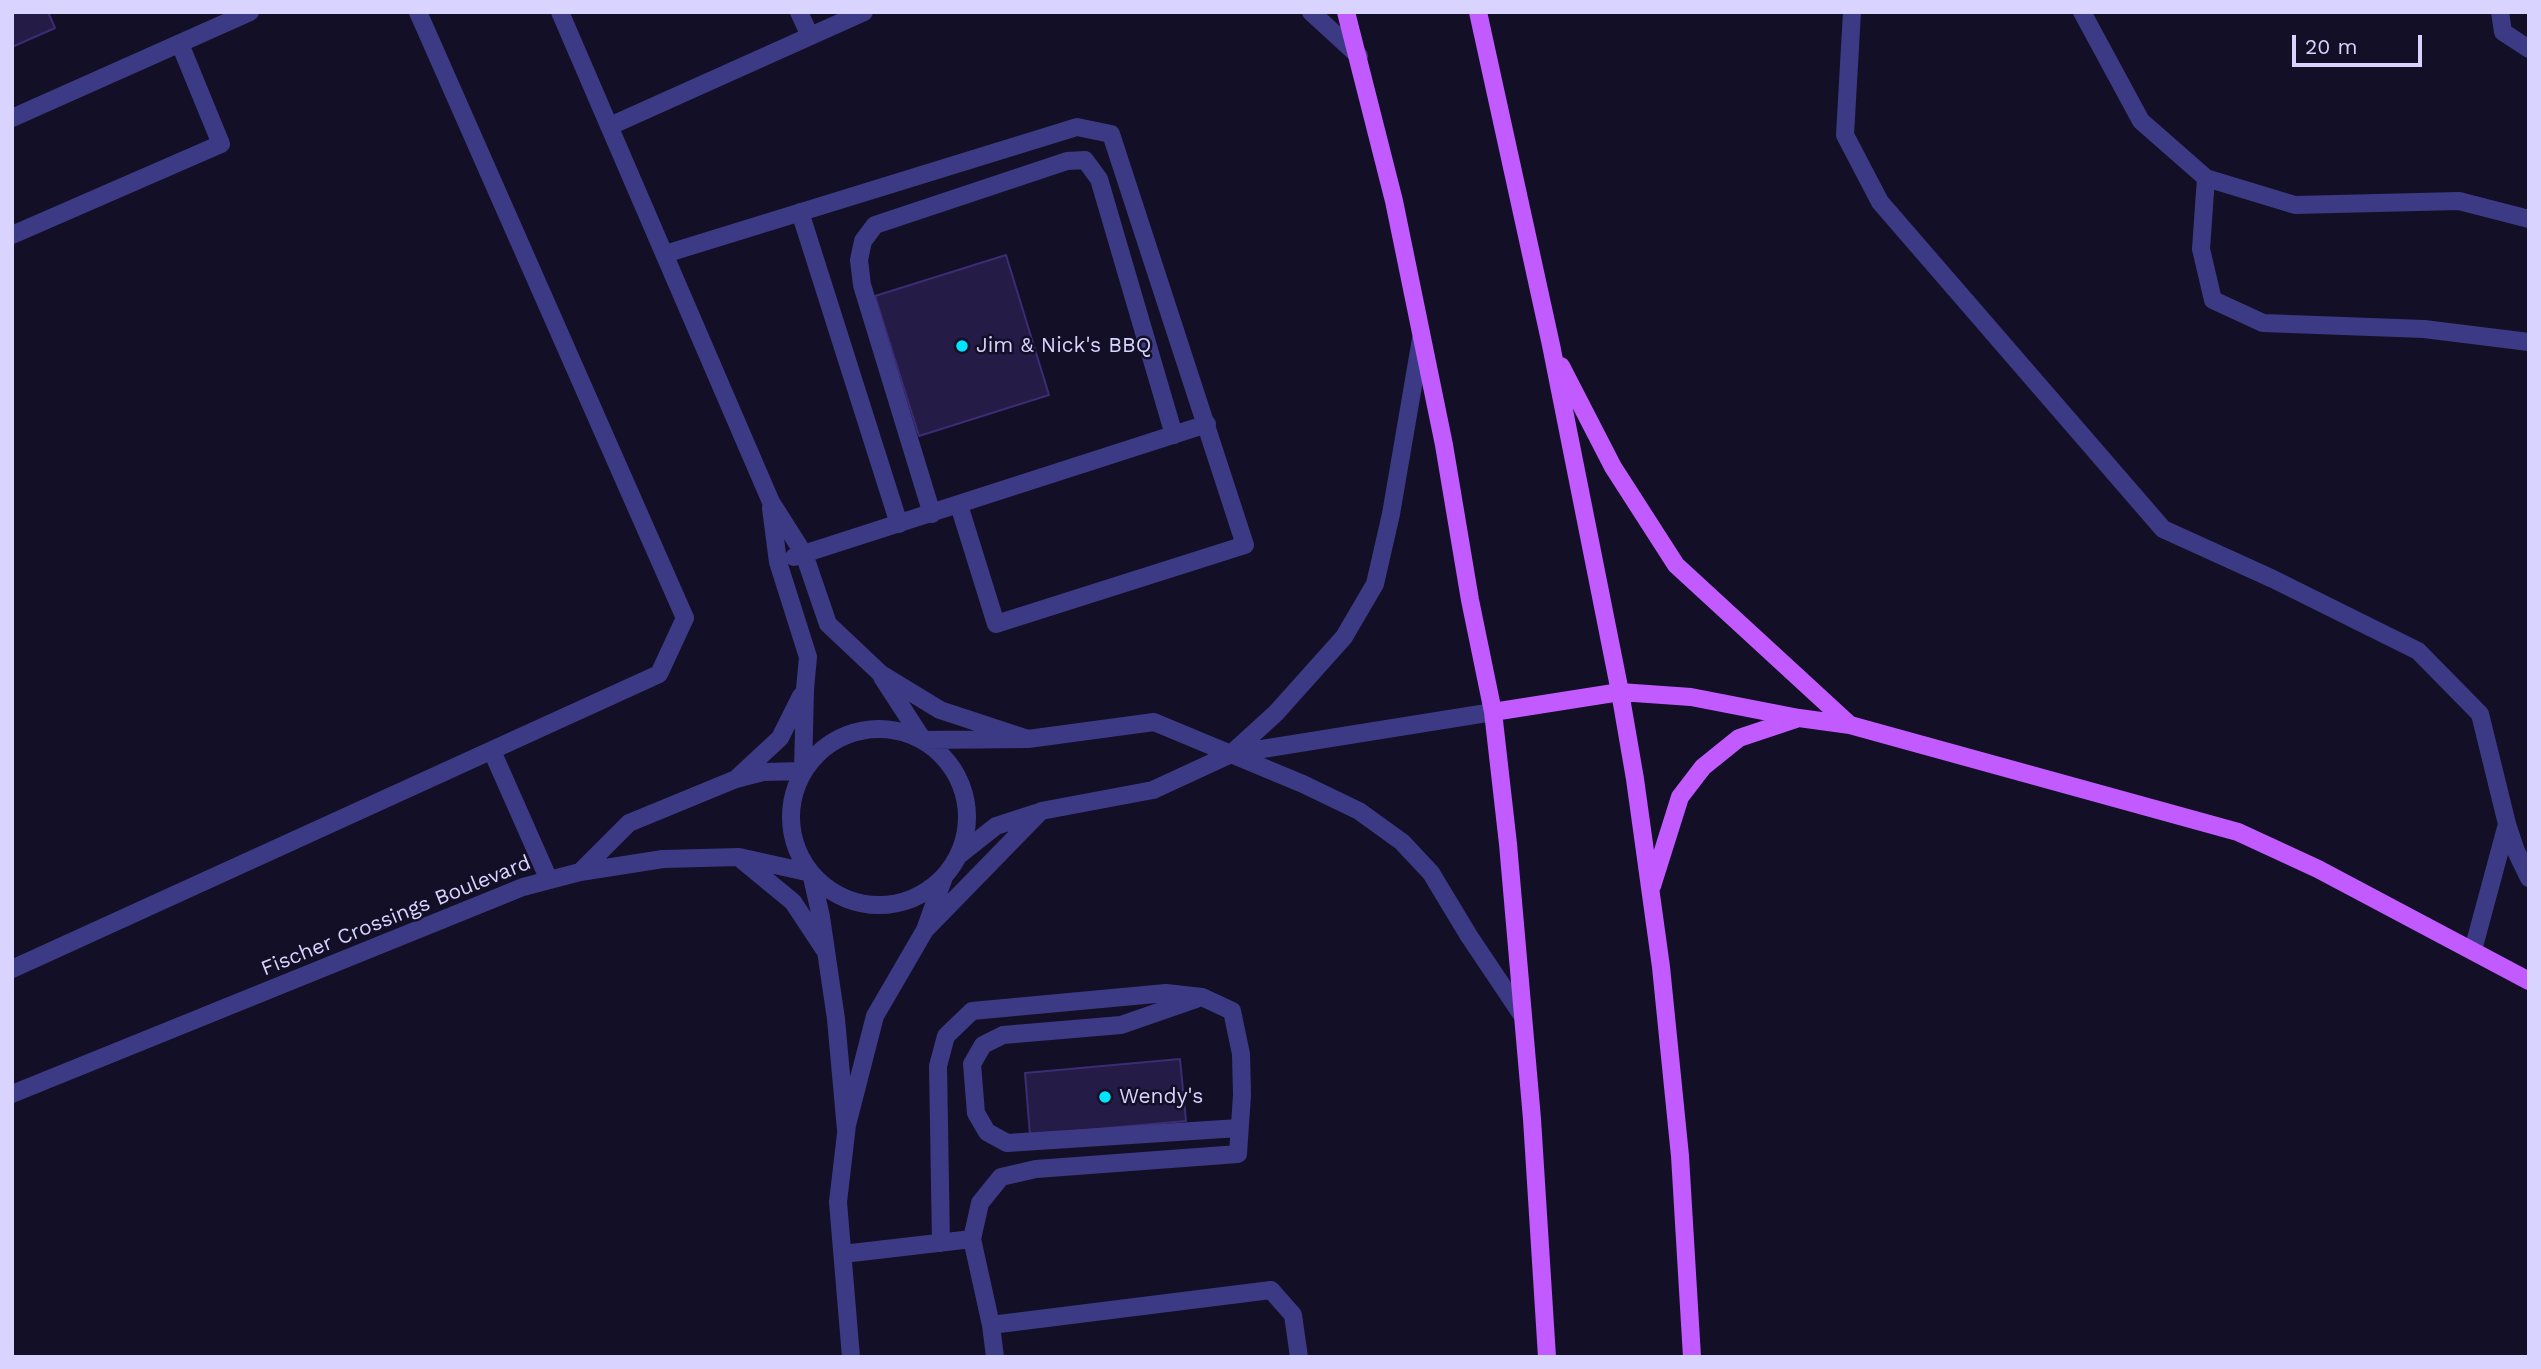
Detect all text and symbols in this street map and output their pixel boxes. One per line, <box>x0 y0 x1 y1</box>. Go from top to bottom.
scale bar <box>2296 21 2426 65</box>
text: 20 m <box>2305 34 2357 59</box>
place label: Jim & Nick's BBQ <box>976 333 1151 359</box>
marker: Jim & Nick's BBQ <box>954 338 970 354</box>
street label: Fischer Crossings Boulevard <box>257 850 535 982</box>
place label: Wendy's <box>1119 1084 1203 1110</box>
marker: Wendy's <box>1097 1089 1113 1105</box>

